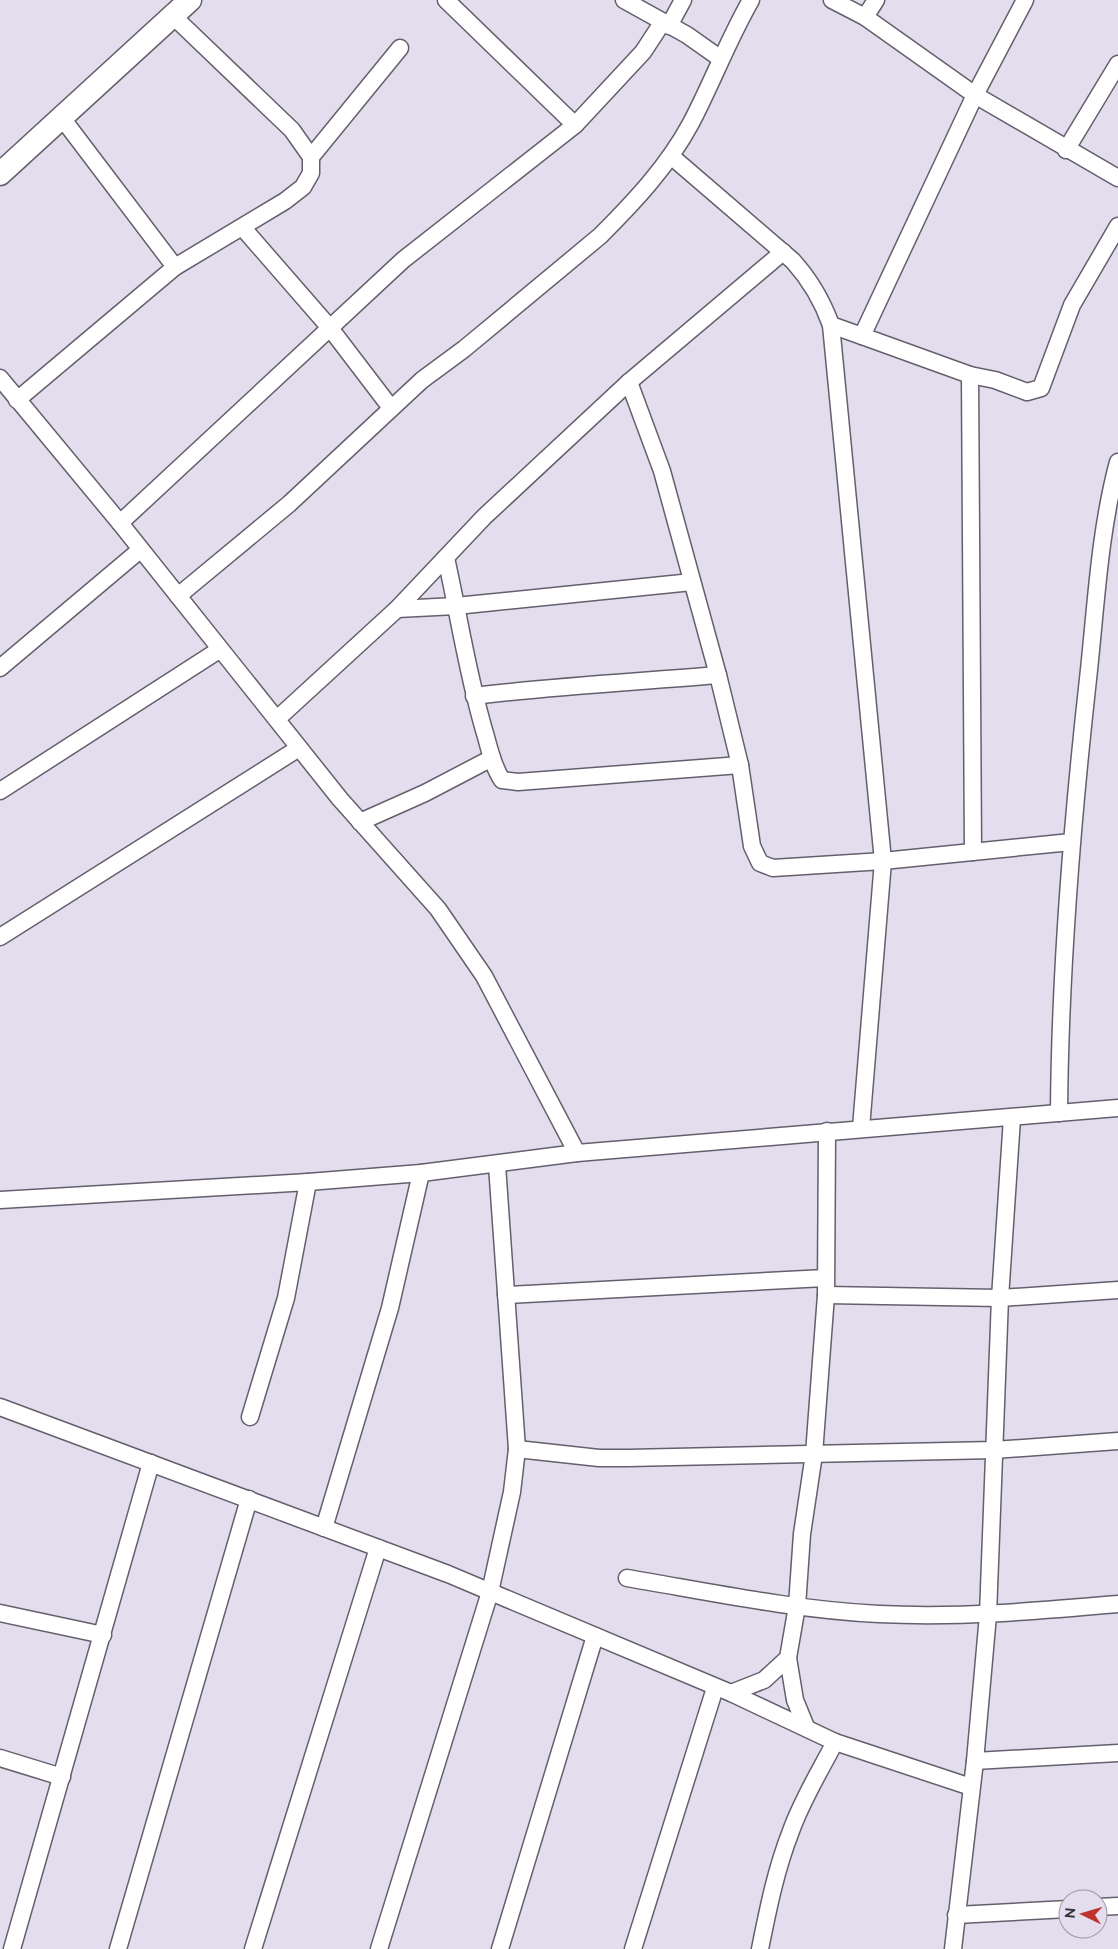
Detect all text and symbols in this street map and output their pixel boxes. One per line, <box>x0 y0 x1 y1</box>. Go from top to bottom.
north arrow <box>1058 1889 1108 1939</box>
text: N <box>1062 1907 1078 1919</box>

